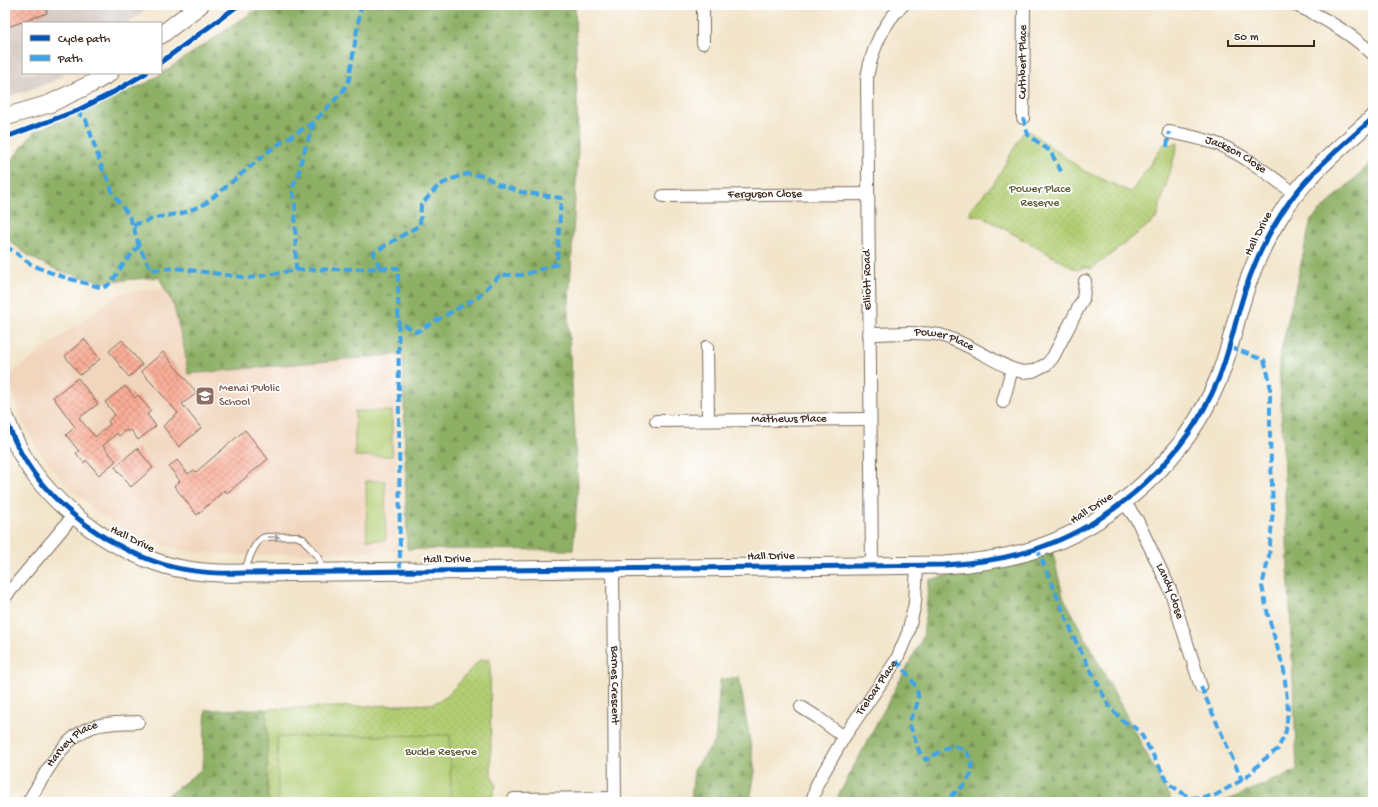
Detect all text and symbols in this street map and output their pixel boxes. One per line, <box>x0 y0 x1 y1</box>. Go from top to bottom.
legend <box>22 22 162 74</box>
scale bar <box>1228 22 1314 48</box>
street label: Cuthbert Place <box>1016 24 1031 99</box>
text: 50 m <box>1234 31 1259 45</box>
text: Cycle path <box>58 33 111 47</box>
text: Path <box>57 53 83 67</box>
street label: Jackson Close <box>1203 133 1269 178</box>
park label: Power Place Reserve <box>1008 183 1072 211</box>
street label: Ferguson Close <box>727 188 803 202</box>
street label: Hall Drive <box>1242 209 1276 258</box>
street label: Elliott Road <box>860 249 876 310</box>
street label: Power Place <box>913 326 977 355</box>
place label: Menai Public School <box>219 382 280 410</box>
school or university icon: Menai Public School <box>194 385 216 407</box>
street label: Mathews Place <box>751 412 828 427</box>
street label: Hall Drive <box>1068 490 1117 528</box>
street label: Hall Drive <box>107 523 157 557</box>
one-way arrow <box>268 533 280 540</box>
street label: Hall Drive <box>747 550 796 564</box>
street label: Hall Drive <box>423 553 472 567</box>
street label: Landy Close <box>1152 561 1186 622</box>
street label: Barnes Crescent <box>607 645 621 725</box>
street label: Treloar Place <box>853 657 902 719</box>
street label: Harvey Place <box>44 718 100 770</box>
park label: Buckle Reserve <box>404 746 478 760</box>

